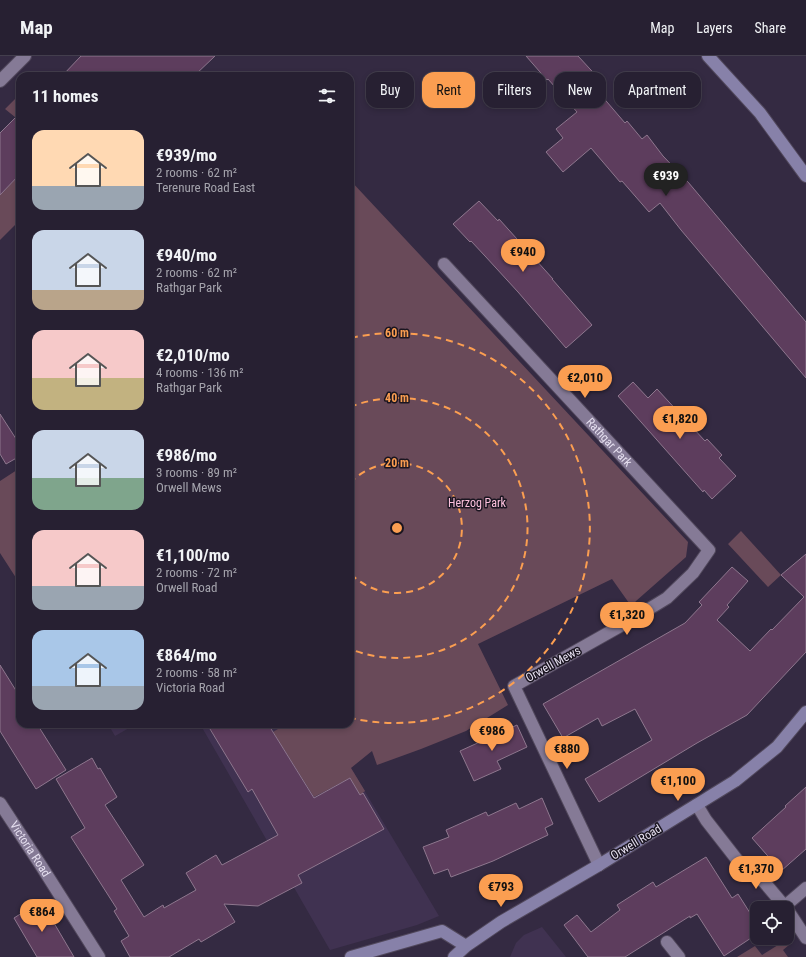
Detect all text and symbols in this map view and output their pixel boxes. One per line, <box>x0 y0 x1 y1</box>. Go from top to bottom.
text: Map <box>20 16 53 39</box>
text: Map <box>650 20 674 36</box>
text: Layers <box>696 20 733 36</box>
text: Share <box>755 20 786 36</box>
chip: Buy <box>366 72 414 108</box>
chip: Rent <box>422 72 475 108</box>
chip: Filters <box>483 72 546 108</box>
chip: New <box>554 72 606 108</box>
chip: Apartment <box>614 72 701 108</box>
icon: filters <box>316 85 338 107</box>
text: 11 homes <box>32 86 98 106</box>
text: €939/mo <box>156 145 217 165</box>
icon: home <box>64 146 112 194</box>
pin: €939 <box>642 163 690 197</box>
text: 2 rooms · 62 m² <box>156 165 237 180</box>
text: €939 <box>653 168 679 183</box>
text: Terenure Road East <box>156 180 255 195</box>
pin: €940 <box>499 239 547 273</box>
text: €940 <box>510 244 536 259</box>
text: €940/mo <box>156 245 217 265</box>
icon: home <box>64 246 112 294</box>
text: 2 rooms · 62 m² <box>156 265 237 280</box>
text: Rathgar Park <box>156 280 222 295</box>
text: 60 m <box>385 326 409 340</box>
text: €2,010/mo <box>156 345 230 365</box>
icon: home <box>64 346 112 394</box>
text: 4 rooms · 136 m² <box>156 365 243 380</box>
pin: €2,010 <box>552 365 618 399</box>
text: €2,010 <box>567 370 603 385</box>
text: Rathgar Park <box>156 380 222 395</box>
text: 40 m <box>385 391 409 405</box>
pin: €1,820 <box>647 406 713 440</box>
text: €1,820 <box>662 411 698 426</box>
street label: Rathgar Park <box>583 415 635 470</box>
text: €986/mo <box>156 445 217 465</box>
icon: home <box>64 446 112 494</box>
text: 20 m <box>385 456 409 470</box>
text: 3 rooms · 89 m² <box>156 465 237 480</box>
text: Orwell Mews <box>156 480 222 495</box>
park label: Herzog Park <box>448 496 507 510</box>
centre of rings <box>390 521 404 535</box>
text: €1,100/mo <box>156 545 230 565</box>
icon: home <box>64 546 112 594</box>
text: 2 rooms · 72 m² <box>156 565 237 580</box>
text: Orwell Road <box>156 580 217 595</box>
pin: €1,320 <box>594 602 660 636</box>
text: €1,320 <box>609 607 645 622</box>
street label: Orwell Mews <box>523 643 583 685</box>
text: €864/mo <box>156 645 217 665</box>
icon: home <box>64 646 112 694</box>
text: 2 rooms · 58 m² <box>156 665 237 680</box>
text: Victoria Road <box>156 680 225 695</box>
pin: €986 <box>468 718 516 752</box>
text: €986 <box>479 723 505 738</box>
pin: €880 <box>543 736 591 770</box>
text: €880 <box>554 741 580 756</box>
pin: €1,100 <box>645 768 711 802</box>
text: €1,100 <box>660 773 696 788</box>
street label: Victoria Road <box>7 819 53 879</box>
street label: Orwell Road <box>608 821 664 863</box>
pin: €1,370 <box>723 856 789 890</box>
text: €1,370 <box>738 861 774 876</box>
pin: €793 <box>477 874 525 908</box>
text: €793 <box>488 879 514 894</box>
pin: €864 <box>18 899 66 933</box>
map controls <box>750 901 794 945</box>
button: locate <box>750 901 794 945</box>
text: €864 <box>29 904 55 919</box>

